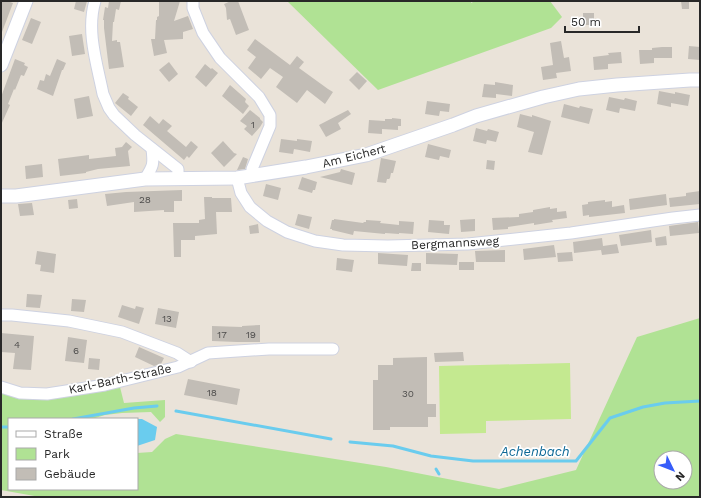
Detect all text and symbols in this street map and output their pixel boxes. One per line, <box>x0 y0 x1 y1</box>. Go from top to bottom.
scale bar <box>565 8 639 34</box>
text: 50 m <box>571 15 601 29</box>
house number: 1 <box>251 119 255 130</box>
street label: Am Eichert <box>321 141 387 171</box>
house number: 28 <box>139 194 151 205</box>
street label: Bergmannsweg <box>411 234 500 252</box>
house number: 13 <box>162 313 172 324</box>
house number: 17 <box>217 329 227 340</box>
house number: 19 <box>246 329 256 340</box>
house number: 4 <box>14 339 20 350</box>
house number: 6 <box>73 345 79 356</box>
street label: Karl-Barth-Straße <box>67 361 173 397</box>
house number: 18 <box>207 387 217 398</box>
house number: 30 <box>402 388 414 399</box>
legend <box>8 418 138 490</box>
text: Straße <box>44 427 83 441</box>
water label: Achenbach <box>499 444 570 459</box>
text: Park <box>44 447 70 461</box>
north arrow <box>653 450 693 490</box>
text: Gebäude <box>44 467 96 481</box>
text: N <box>672 469 687 484</box>

